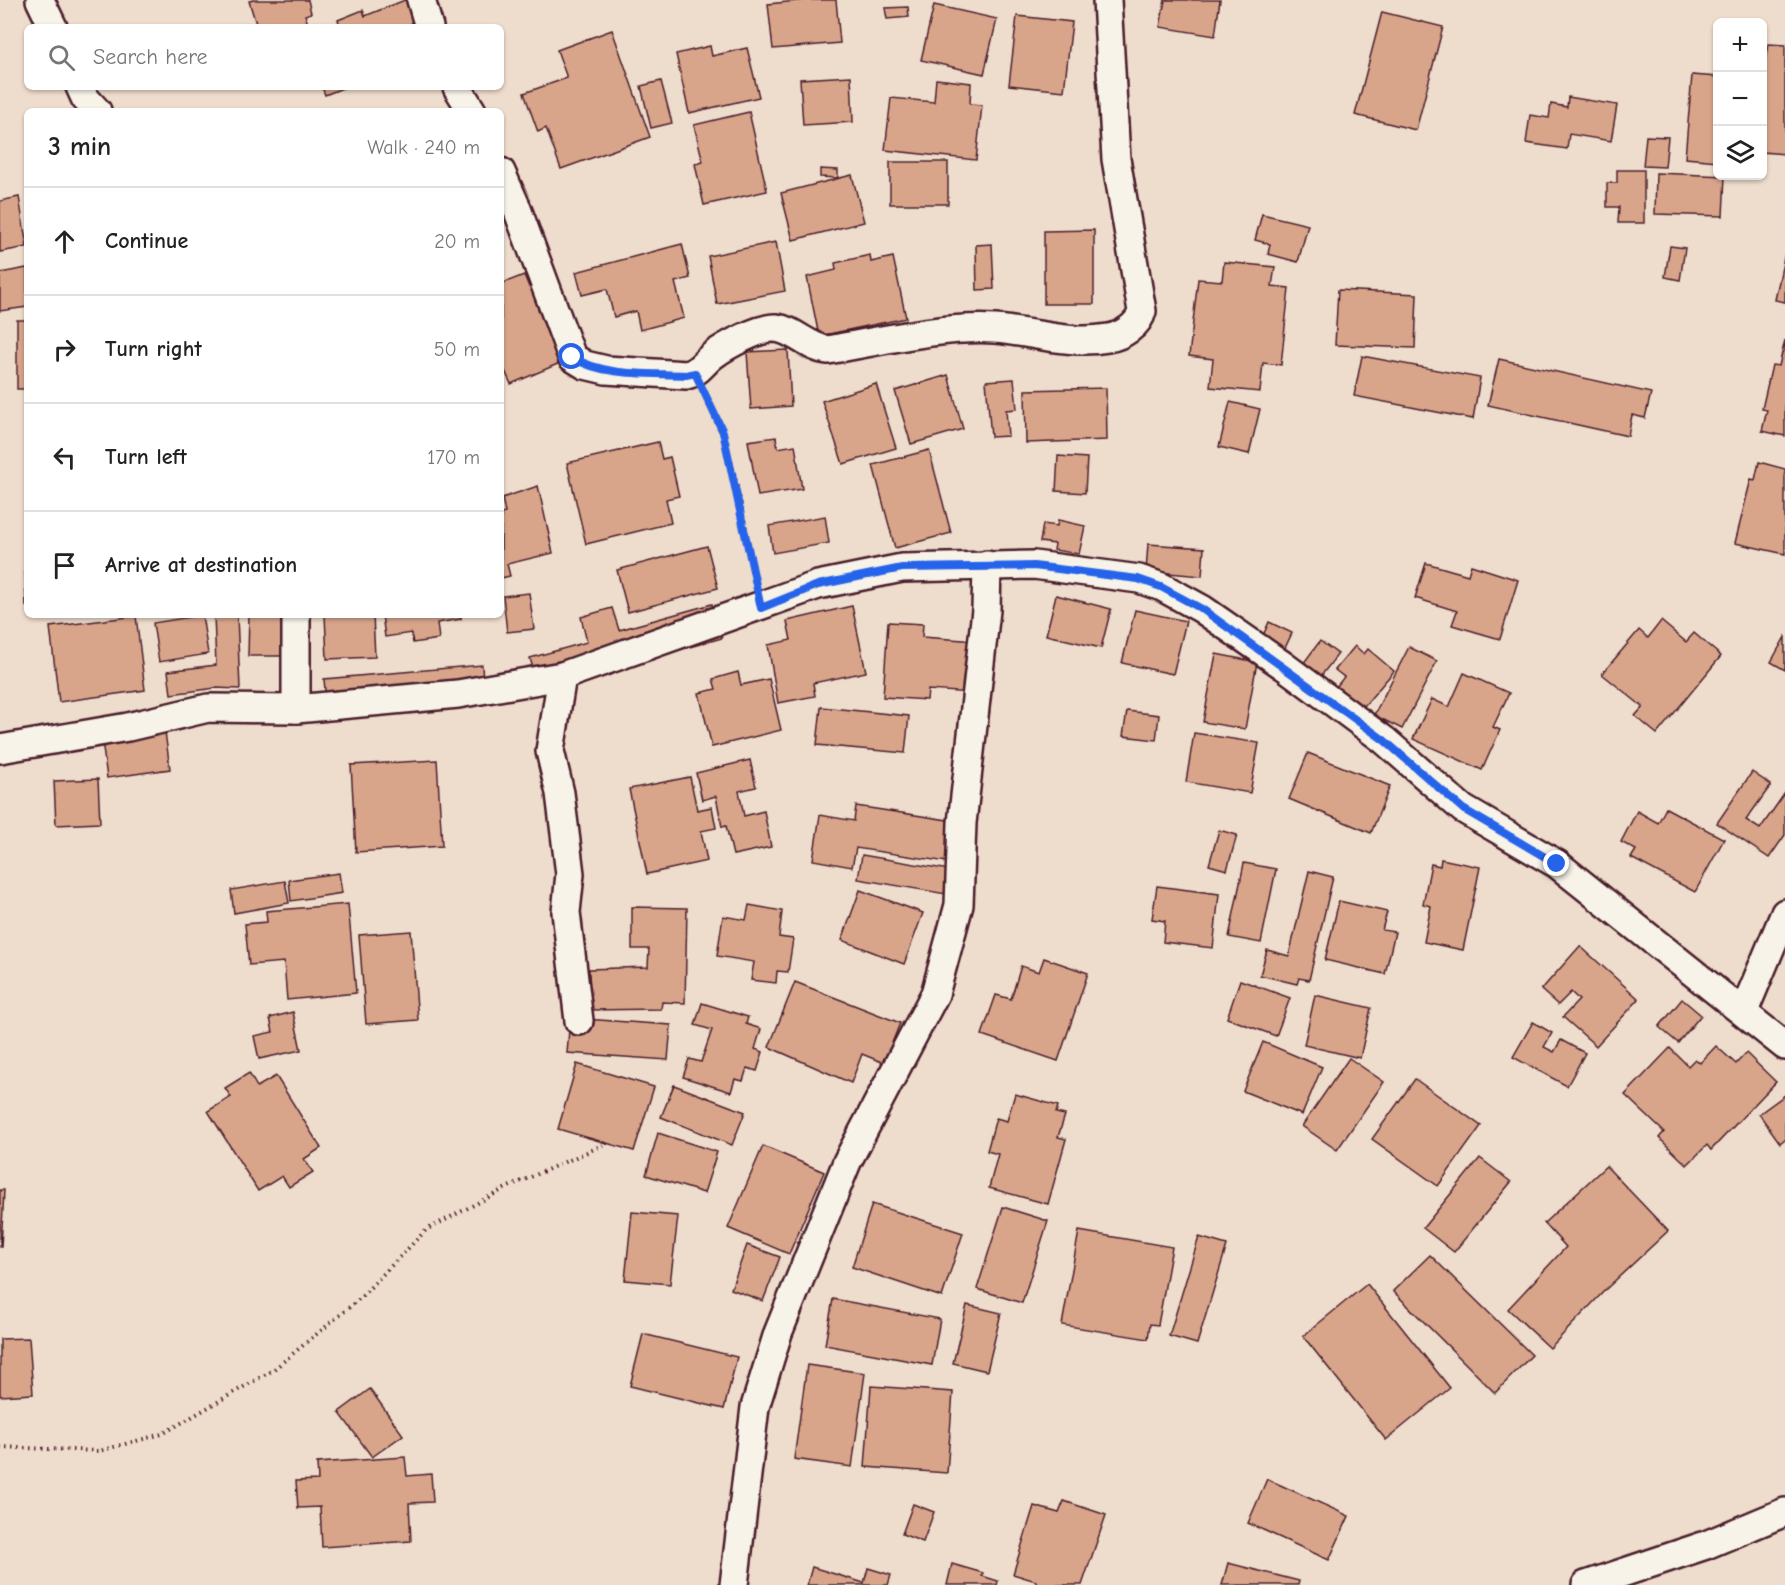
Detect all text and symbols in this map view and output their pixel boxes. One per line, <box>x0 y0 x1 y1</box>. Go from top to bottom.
map controls <box>1713 18 1767 180</box>
button: + <box>1713 18 1767 72</box>
search box <box>24 24 504 90</box>
icon: search <box>45 41 78 74</box>
text: Search here <box>93 44 208 70</box>
button: − <box>1713 72 1767 126</box>
button: layers <box>1713 126 1767 180</box>
text: 3 min <box>48 132 111 162</box>
text: Walk · 240 m <box>367 136 480 159</box>
icon: ahead <box>48 225 81 258</box>
text: Continue <box>105 228 188 254</box>
text: 20 m <box>434 230 480 253</box>
icon: right <box>48 333 81 366</box>
text: Turn right <box>105 336 202 362</box>
text: 50 m <box>434 338 480 361</box>
route start <box>558 343 584 369</box>
icon: left <box>48 441 81 474</box>
text: Turn left <box>105 444 187 470</box>
text: 170 m <box>427 446 480 469</box>
icon: arrive <box>48 549 81 582</box>
text: Arrive at destination <box>105 552 297 578</box>
route end <box>1543 850 1569 876</box>

